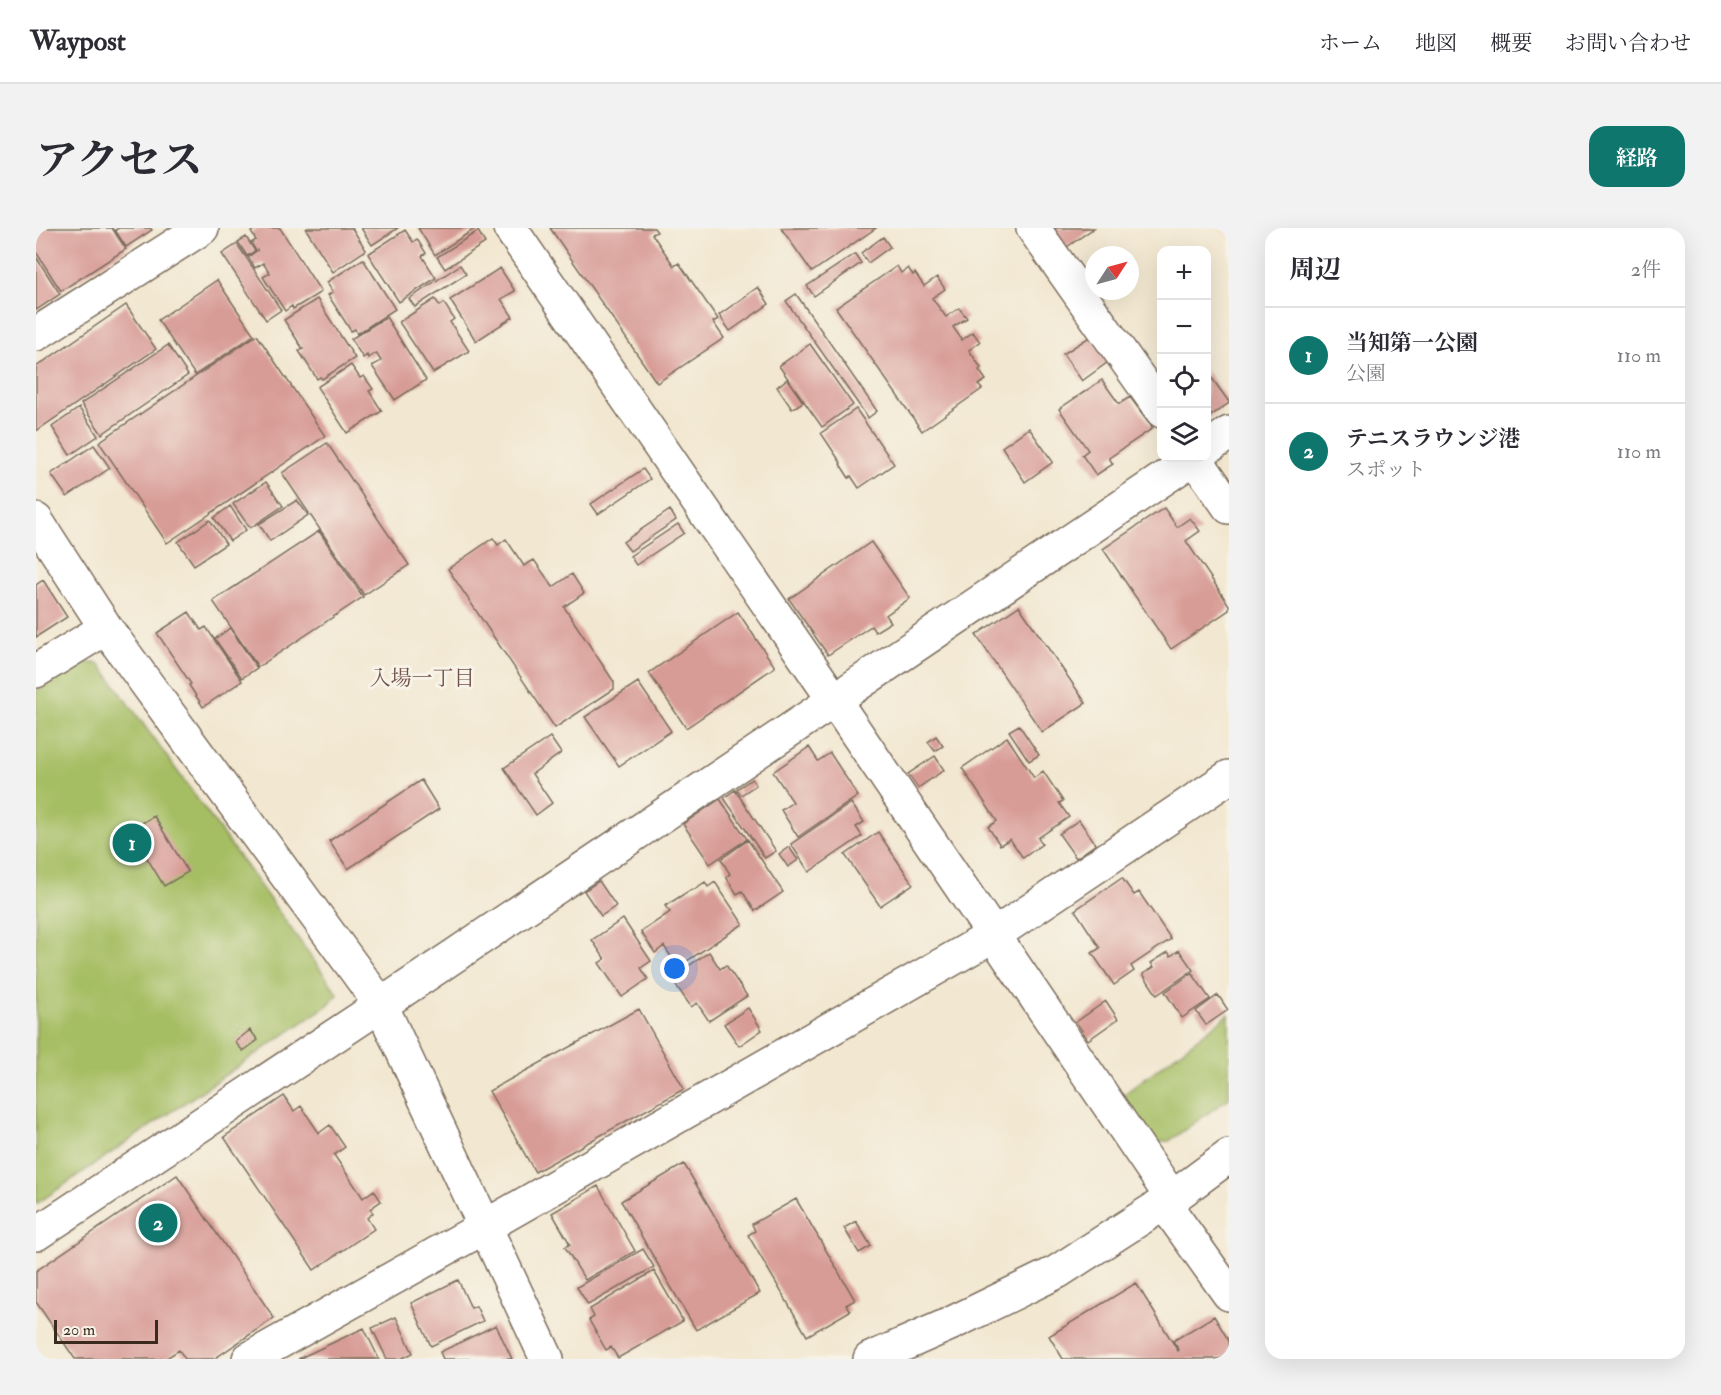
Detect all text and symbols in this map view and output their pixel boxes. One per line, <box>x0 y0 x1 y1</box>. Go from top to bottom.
text: Waypost <box>30 24 126 59</box>
text: ホーム <box>1319 30 1382 57</box>
text: 地図 <box>1415 30 1457 57</box>
text: 概要 <box>1490 30 1532 57</box>
text: お問い合わせ <box>1565 30 1691 57</box>
button: 経路 <box>1589 126 1685 187</box>
text: アクセス <box>36 135 203 187</box>
north arrow <box>1085 246 1139 300</box>
map controls <box>1157 246 1211 462</box>
button: + <box>1157 246 1211 300</box>
text: 周辺 <box>1289 254 1341 286</box>
text: 2件 <box>1631 257 1661 282</box>
button: − <box>1157 300 1211 354</box>
text: 当知第一公園 <box>1346 329 1478 357</box>
text: 1 <box>1305 343 1312 368</box>
text: 110 m <box>1617 343 1661 368</box>
button: locate <box>1157 354 1211 408</box>
text: 公園 <box>1346 361 1386 386</box>
button: layers <box>1157 408 1211 462</box>
text: テニスラウンジ港 <box>1346 425 1521 453</box>
text: 2 <box>1303 439 1314 464</box>
text: 110 m <box>1617 439 1661 464</box>
text: スポット <box>1346 457 1426 482</box>
district label: 入場一丁目 <box>370 665 475 692</box>
pin: 1 <box>112 820 152 866</box>
your location <box>660 954 689 983</box>
pin: 2 <box>138 1200 178 1246</box>
scale bar <box>54 1317 158 1344</box>
text: 20 m <box>63 1320 95 1340</box>

